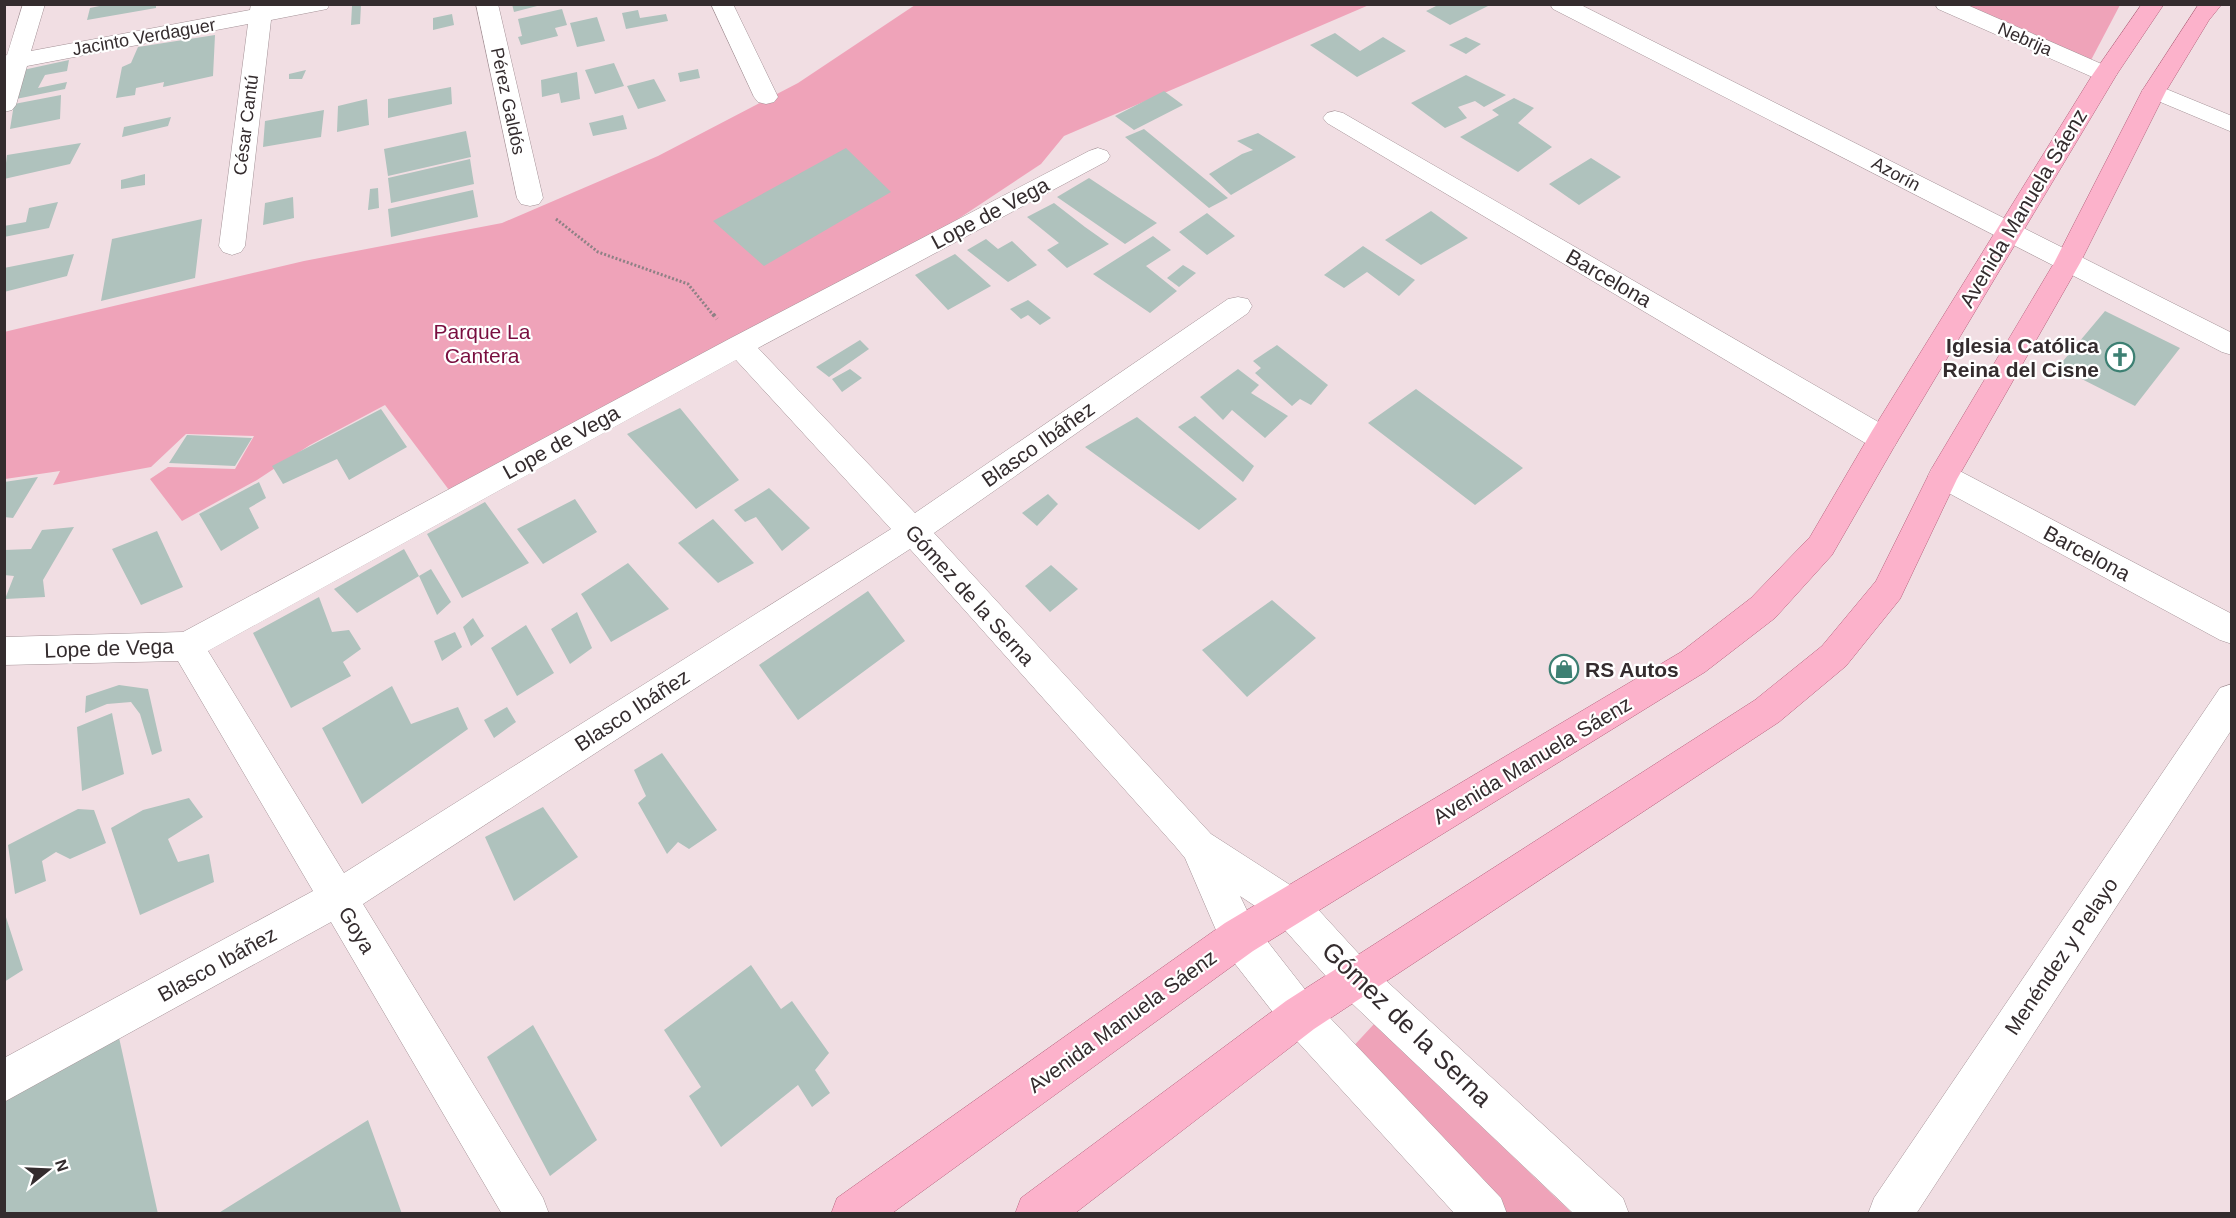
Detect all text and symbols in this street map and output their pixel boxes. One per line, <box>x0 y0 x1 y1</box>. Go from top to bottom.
street label: Jacinto Verdaguer <box>71 15 217 59</box>
street label: Nebrija <box>1995 18 2056 60</box>
street label: Pérez Galdós <box>487 46 529 156</box>
street label: César Cantú <box>230 74 262 176</box>
street label: Avenida Manuela Sáenz <box>1955 105 2091 311</box>
street label: Azorín <box>1868 153 1924 195</box>
street label: Lope de Vega <box>927 172 1053 254</box>
street label: Barcelona <box>1562 244 1656 312</box>
park label: Parque La Cantera <box>434 320 531 367</box>
place label: Iglesia Católica Reina del Cisne <box>1943 334 2099 381</box>
church icon: Iglesia Católica Reina del Cisne <box>2104 341 2136 373</box>
street label: Blasco Ibáñez <box>977 397 1099 491</box>
street label: Lope de Vega <box>499 400 624 483</box>
street label: Gómez de la Serna <box>901 520 1039 670</box>
street label: Barcelona <box>2040 521 2134 586</box>
street label: Lope de Vega <box>44 634 174 662</box>
shop icon: RS Autos <box>1548 653 1580 685</box>
place label: RS Autos <box>1585 658 1679 681</box>
street label: Blasco Ibáñez <box>570 664 694 756</box>
street label: Avenida Manuela Sáenz <box>1429 692 1635 828</box>
street label: Menéndez y Pelayo <box>2000 873 2122 1039</box>
street label: Goya <box>334 903 380 958</box>
street label: Blasco Ibáñez <box>154 922 280 1006</box>
street label: Gómez de la Serna <box>1316 935 1498 1113</box>
street label: Avenida Manuela Sáenz <box>1023 945 1221 1097</box>
north arrow <box>18 1140 78 1200</box>
text: N <box>52 1157 72 1174</box>

